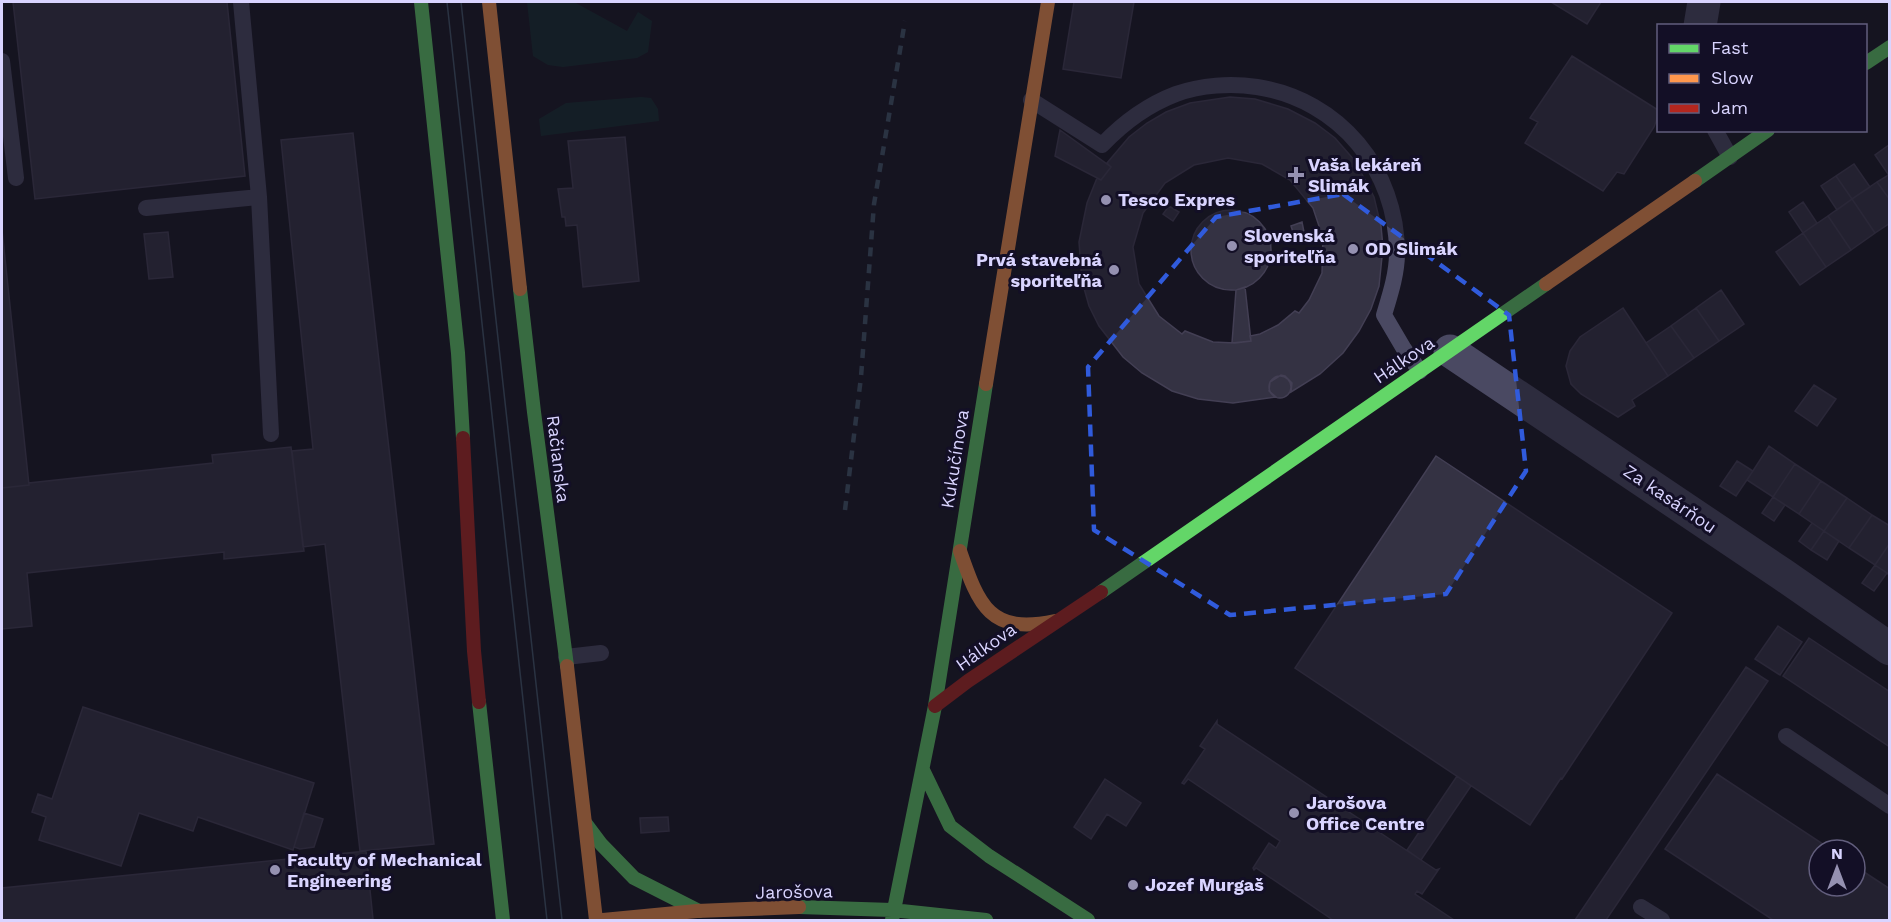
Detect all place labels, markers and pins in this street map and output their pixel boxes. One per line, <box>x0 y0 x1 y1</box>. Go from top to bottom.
place label: Vaša lekáreň Slimák <box>1308 154 1422 196</box>
marker: Vaša lekáreň Slimák <box>1289 168 1303 182</box>
place label: Tesco Expres <box>1118 189 1235 210</box>
marker: Tesco Expres <box>1099 193 1113 207</box>
place label: Slovenská sporiteľňa <box>1244 225 1336 267</box>
place label: OD Slimák <box>1365 238 1458 259</box>
marker: Slovenská sporiteľňa <box>1225 239 1239 253</box>
marker: OD Slimák <box>1346 242 1360 256</box>
place label: Prvá stavebná sporiteľňa <box>976 249 1103 291</box>
marker: Prvá stavebná sporiteľňa <box>1107 263 1121 277</box>
place label: Jarošova Office Centre <box>1306 792 1425 834</box>
marker: Jarošova Office Centre <box>1287 806 1301 820</box>
place label: Faculty of Mechanical Engineering <box>287 849 482 891</box>
marker: Faculty of Mechanical Engineering <box>268 863 282 877</box>
place label: Jozef Murgaš <box>1145 874 1264 895</box>
marker: Jozef Murgaš <box>1126 878 1140 892</box>

